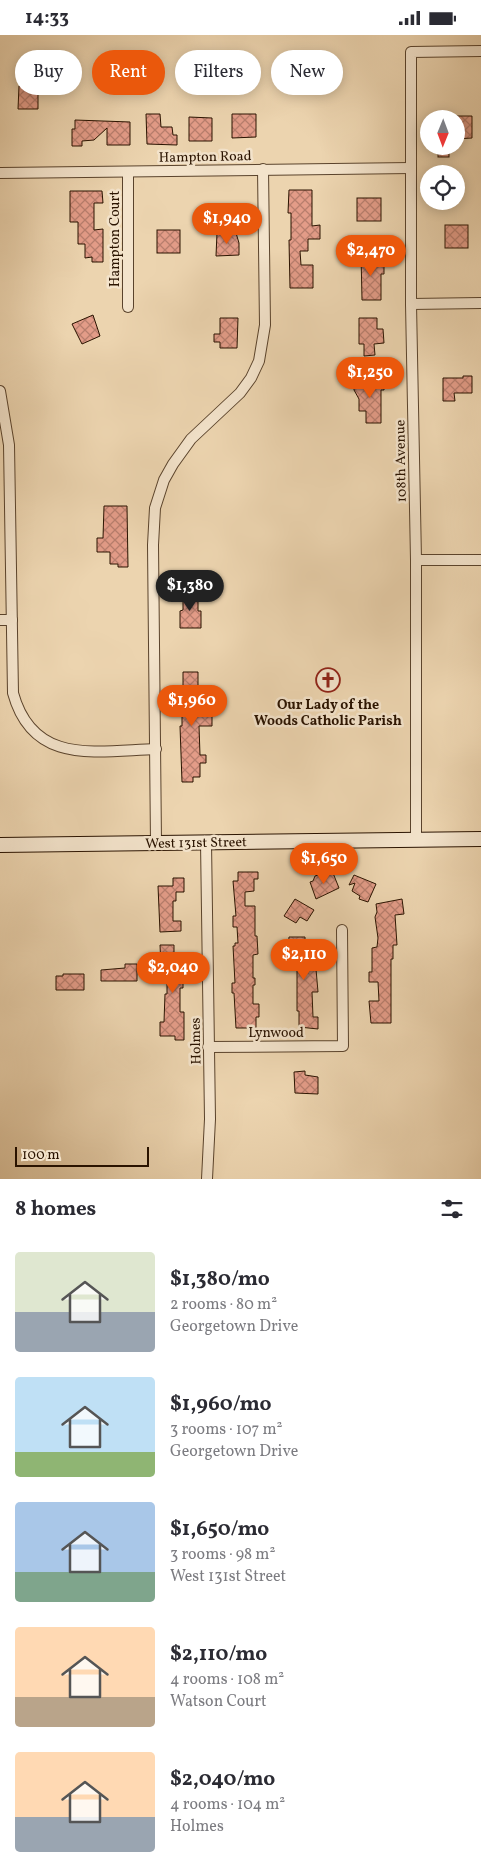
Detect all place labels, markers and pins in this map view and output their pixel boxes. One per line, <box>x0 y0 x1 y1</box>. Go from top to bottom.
pin: $1,940 <box>186 203 268 245</box>
pin: $2,470 <box>330 235 412 277</box>
pin: $1,250 <box>329 357 411 399</box>
pin: $1,380 <box>149 569 231 612</box>
church icon: Our Lady of the Woods Catholic Parish <box>315 667 341 693</box>
pin: $1,960 <box>151 685 233 727</box>
place label: Our Lady of the Woods Catholic Parish <box>254 696 402 731</box>
pin: $1,650 <box>283 843 365 885</box>
pin: $2,110 <box>263 939 345 981</box>
pin: $2,040 <box>132 951 214 994</box>

